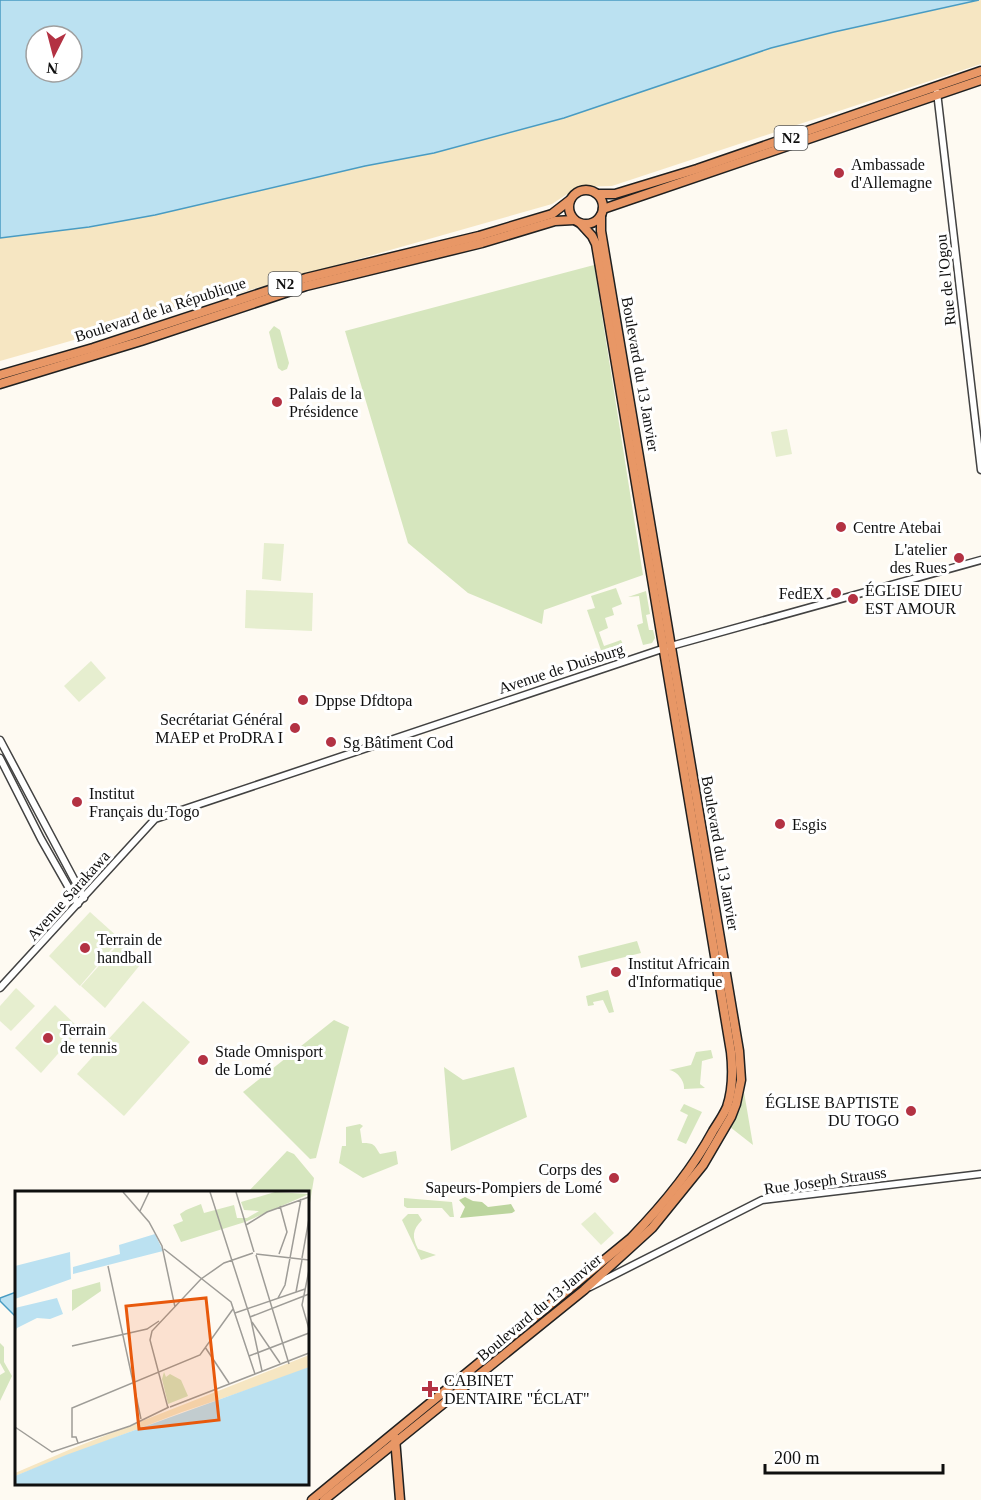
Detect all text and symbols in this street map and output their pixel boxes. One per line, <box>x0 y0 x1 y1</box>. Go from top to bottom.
north arrow <box>24 24 84 84</box>
text: N <box>45 59 59 77</box>
road number: N2 <box>774 126 808 150</box>
place label: Ambassade d'Allemagne <box>851 156 932 192</box>
marker: Ambassade d'Allemagne <box>832 166 846 180</box>
street label: Rue de l'Ogou <box>932 233 960 326</box>
road number: N2 <box>268 272 302 296</box>
street label: Boulevard de la République <box>72 274 248 346</box>
street label: Boulevard du 13 Janvier <box>619 295 663 453</box>
place label: Palais de la Présidence <box>289 385 362 420</box>
marker: Palais de la Présidence <box>270 395 284 409</box>
place label: Centre Atebai <box>853 519 942 536</box>
marker: Centre Atebai <box>834 520 848 534</box>
place label: L'atelier des Rues <box>890 541 948 576</box>
marker: L'atelier des Rues <box>952 551 966 565</box>
place label: ÉGLISE DIEU EST AMOUR <box>865 581 963 617</box>
place label: FedEX <box>779 585 824 602</box>
marker: FedEX <box>829 586 843 600</box>
marker: ÉGLISE DIEU EST AMOUR <box>846 592 860 606</box>
street label: Avenue de Duisburg <box>496 640 626 698</box>
place label: Dppse Dfdtopa <box>315 692 412 710</box>
marker: Dppse Dfdtopa <box>296 693 310 707</box>
place label: Secrétariat Général MAEP et ProDRA I <box>155 711 284 746</box>
marker: Secrétariat Général MAEP et ProDRA I <box>288 721 302 735</box>
place label: Sg Bâtiment Cod <box>343 734 453 752</box>
marker: Sg Bâtiment Cod <box>324 735 338 749</box>
street label: Boulevard du 13 Janvier <box>699 774 743 932</box>
place label: Institut Français du Togo <box>89 785 200 821</box>
marker: Institut Français du Togo <box>70 795 84 809</box>
place label: Esgis <box>792 816 827 834</box>
marker: Esgis <box>773 817 787 831</box>
street label: Avenue Sarakawa <box>24 847 113 944</box>
place label: Terrain de handball <box>97 931 162 966</box>
marker: Terrain de handball <box>78 941 92 955</box>
place label: Institut Africain d'Informatique <box>628 955 730 991</box>
marker: Institut Africain d'Informatique <box>609 965 623 979</box>
place label: Terrain de tennis <box>60 1021 117 1056</box>
marker: Terrain de tennis <box>41 1031 55 1045</box>
place label: Stade Omnisport de Lomé <box>215 1043 324 1078</box>
marker: Stade Omnisport de Lomé <box>196 1053 210 1067</box>
place label: ÉGLISE BAPTISTE DU TOGO <box>765 1093 899 1129</box>
marker: ÉGLISE BAPTISTE DU TOGO <box>904 1104 918 1118</box>
place label: Corps des Sapeurs-Pompiers de Lomé <box>425 1161 602 1197</box>
street label: Rue Joseph Strauss <box>763 1163 888 1199</box>
marker: Corps des Sapeurs-Pompiers de Lomé <box>607 1171 621 1185</box>
inset map <box>15 1191 309 1485</box>
street label: Boulevard du 13 Janvier <box>474 1250 605 1364</box>
place label: CABINET DENTAIRE "ÉCLAT" <box>444 1372 590 1407</box>
marker: CABINET DENTAIRE "ÉCLAT" <box>421 1380 439 1398</box>
scale bar <box>765 1437 944 1475</box>
text: 200 m <box>774 1448 820 1468</box>

